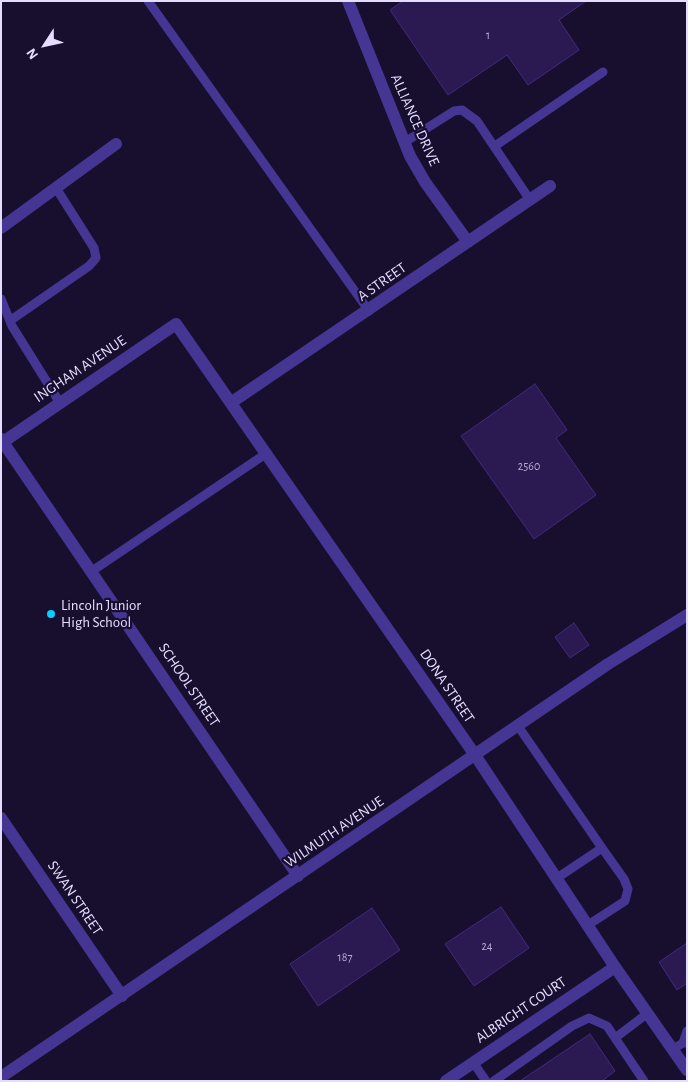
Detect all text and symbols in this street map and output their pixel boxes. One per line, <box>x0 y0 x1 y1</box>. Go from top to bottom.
north arrow <box>20 20 70 70</box>
house number: 1 <box>486 28 490 42</box>
text: N <box>24 46 41 62</box>
street label: ALLIANCE DRIVE <box>387 71 443 169</box>
street label: A STREET <box>354 259 410 305</box>
street label: INGHAM AVENUE <box>31 332 129 406</box>
house number: 2560 <box>518 459 540 473</box>
place label: Lincoln Junior High School <box>61 596 141 631</box>
marker: Lincoln Junior High School <box>45 608 57 620</box>
street label: SCHOOL STREET <box>154 640 224 730</box>
street label: DONA STREET <box>416 646 478 726</box>
street label: WILMUTH AVENUE <box>281 792 387 872</box>
street label: SWAN STREET <box>44 857 106 939</box>
house number: 24 <box>481 939 493 953</box>
house number: 187 <box>338 950 352 964</box>
street label: ALBRIGHT COURT <box>472 973 570 1047</box>

